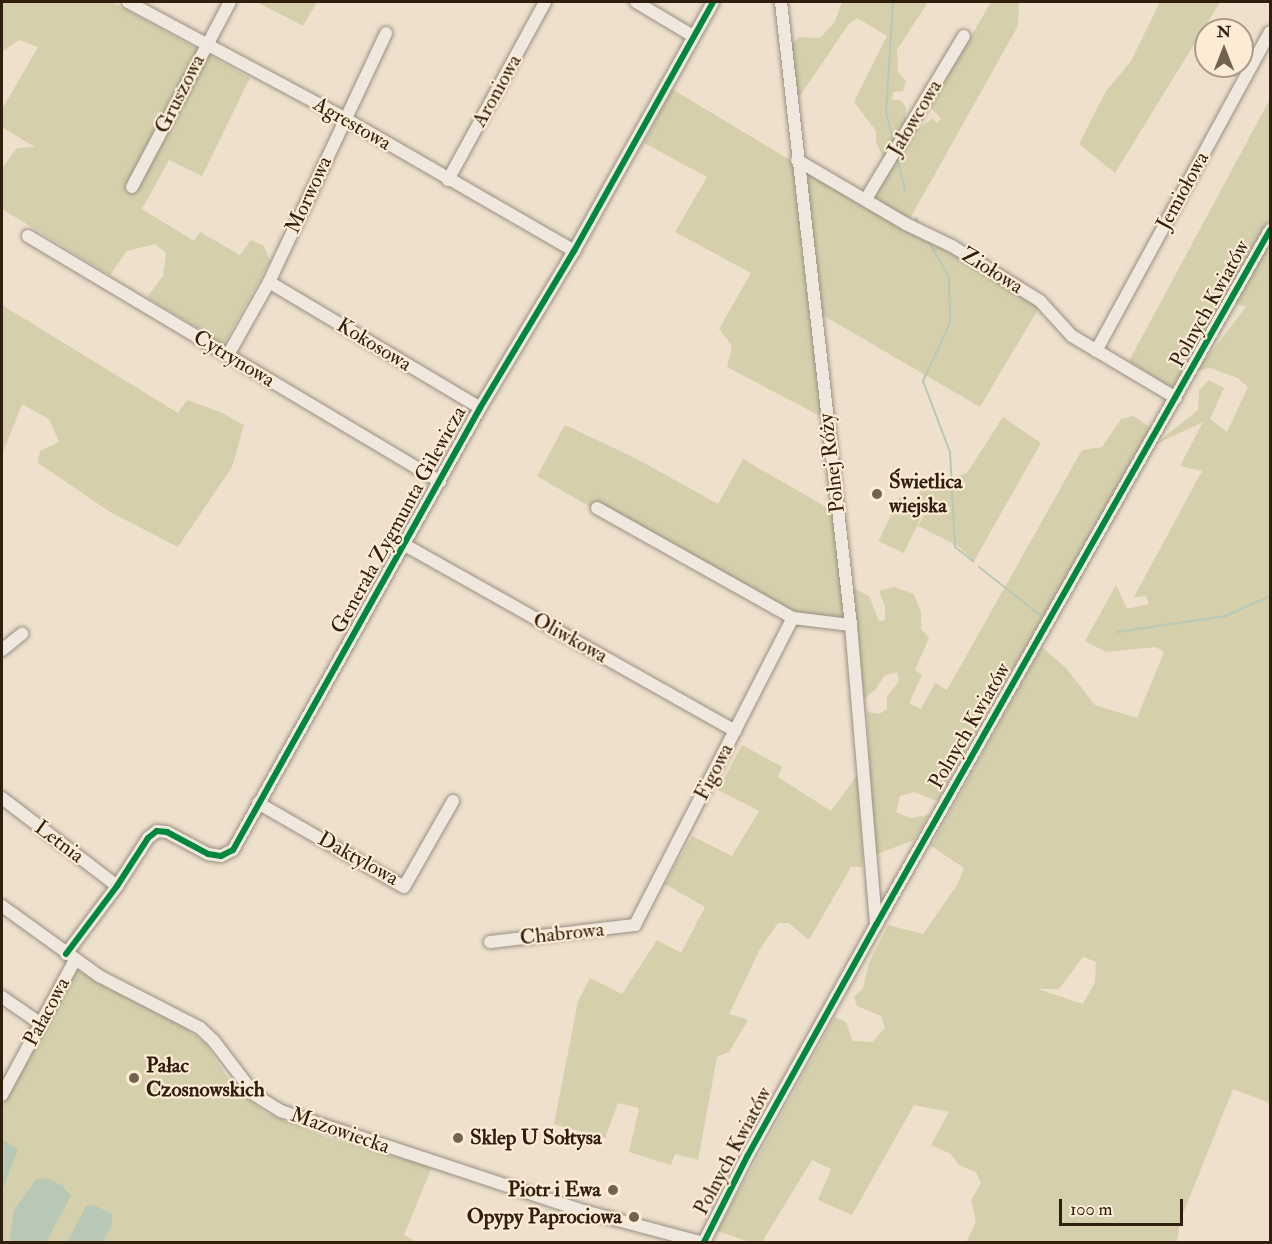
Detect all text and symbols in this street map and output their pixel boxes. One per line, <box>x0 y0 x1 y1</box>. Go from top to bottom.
north arrow <box>1194 18 1254 78</box>
text: N <box>1217 22 1231 42</box>
street label: Gruszowa <box>149 50 211 138</box>
street label: Aroniowa <box>467 50 527 132</box>
street label: Jałowcowa <box>882 75 948 161</box>
street label: Agrestowa <box>309 92 395 156</box>
street label: Jemiołowa <box>1151 148 1215 234</box>
street label: Morwowa <box>280 152 338 238</box>
street label: Polnych Kwiatów <box>1165 236 1255 372</box>
street label: Ziołowa <box>956 242 1028 300</box>
street label: Kokosowa <box>332 313 416 377</box>
street label: Cytrynowa <box>189 325 279 393</box>
street label: Generała Zygmunta Gilewicza <box>326 402 472 638</box>
street label: Polnej Róży <box>813 412 851 514</box>
place label: Świetlica wiejska <box>889 469 962 519</box>
marker: Świetlica wiejska <box>870 487 884 501</box>
street label: Oliwkowa <box>528 607 612 669</box>
street label: Polnych Kwiatów <box>924 658 1016 794</box>
street label: Figowa <box>689 739 739 805</box>
street label: Letnia <box>29 815 89 869</box>
street label: Daktylowa <box>313 827 403 891</box>
street label: Chabrowa <box>519 917 605 951</box>
street label: Pałacowa <box>18 973 76 1051</box>
place label: Pałac Czosnowskich <box>146 1053 265 1103</box>
marker: Pałac Czosnowskich <box>127 1071 141 1085</box>
street label: Polnych Kwiatów <box>689 1083 777 1219</box>
street label: Mazowiecka <box>287 1102 393 1160</box>
place label: Sklep U Sołtysa <box>470 1125 602 1151</box>
marker: Sklep U Sołtysa <box>451 1131 465 1145</box>
place label: Piotr i Ewa <box>508 1177 601 1203</box>
marker: Piotr i Ewa <box>606 1183 620 1197</box>
scale bar <box>1062 1187 1186 1225</box>
text: 100 m <box>1070 1198 1113 1221</box>
place label: Opypy Paprociowa <box>467 1204 622 1230</box>
marker: Opypy Paprociowa <box>627 1210 641 1224</box>

